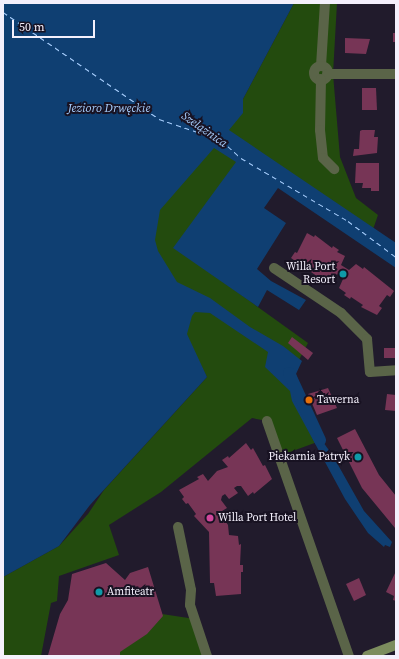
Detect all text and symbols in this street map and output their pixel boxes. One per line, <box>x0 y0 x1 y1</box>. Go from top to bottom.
scale bar <box>14 12 97 38</box>
text: 50 m <box>19 19 45 35</box>
water label: Jezioro Drwęckie <box>68 102 150 116</box>
water label: Szelążnica <box>178 109 230 151</box>
place label: Willa Port Resort <box>286 261 335 287</box>
marker: Willa Port Resort <box>338 269 348 279</box>
place label: Tawerna <box>317 393 359 407</box>
marker: Tawerna <box>304 395 314 405</box>
place label: Piekarnia Patryk <box>268 450 350 464</box>
marker: Piekarnia Patryk <box>353 452 363 462</box>
place label: Willa Port Hotel <box>218 511 296 525</box>
marker: Willa Port Hotel <box>205 513 215 523</box>
place label: Amfiteatr <box>107 585 154 599</box>
marker: Amfiteatr <box>94 587 104 597</box>

